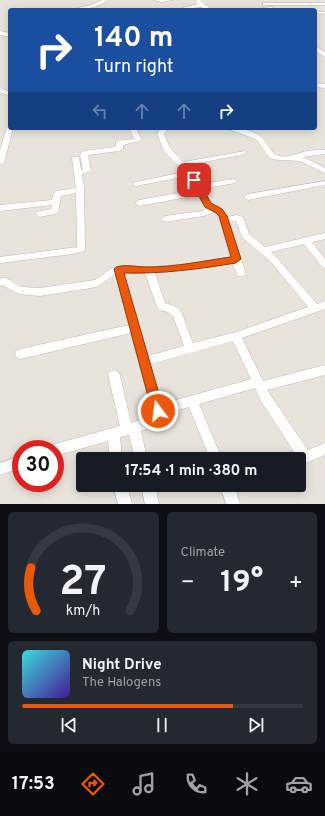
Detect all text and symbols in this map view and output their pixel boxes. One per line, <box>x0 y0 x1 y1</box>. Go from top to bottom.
text: 140 m <box>94 21 173 57</box>
icon: right <box>28 24 80 76</box>
text: Turn right <box>94 56 174 79</box>
icon: left <box>89 100 111 122</box>
icon: ahead <box>131 100 153 122</box>
icon: ahead <box>173 100 195 122</box>
icon: right <box>215 100 237 122</box>
pin <box>177 163 211 197</box>
icon: arrive <box>183 169 205 191</box>
position arrow <box>137 390 179 432</box>
speed limit sign: 30 <box>12 440 64 492</box>
text: 17:54 · 1 min · 380 m <box>125 462 257 481</box>
text: Climate <box>181 545 225 561</box>
text: 27 <box>60 556 107 609</box>
text: 19° <box>220 565 263 602</box>
text: − <box>181 570 195 597</box>
text: + <box>289 570 303 597</box>
text: km/h <box>66 601 101 619</box>
text: Night Drive <box>82 656 162 675</box>
text: The Halogens <box>82 675 161 691</box>
icon: previous <box>58 714 80 736</box>
icon: pause <box>151 714 173 736</box>
icon: next <box>245 714 267 736</box>
icon: directions <box>79 770 107 798</box>
icon: music <box>130 770 158 798</box>
icon: phone <box>182 770 210 798</box>
icon: climate <box>233 770 261 798</box>
icon: car <box>285 770 313 798</box>
text: 17:53 <box>12 773 55 796</box>

